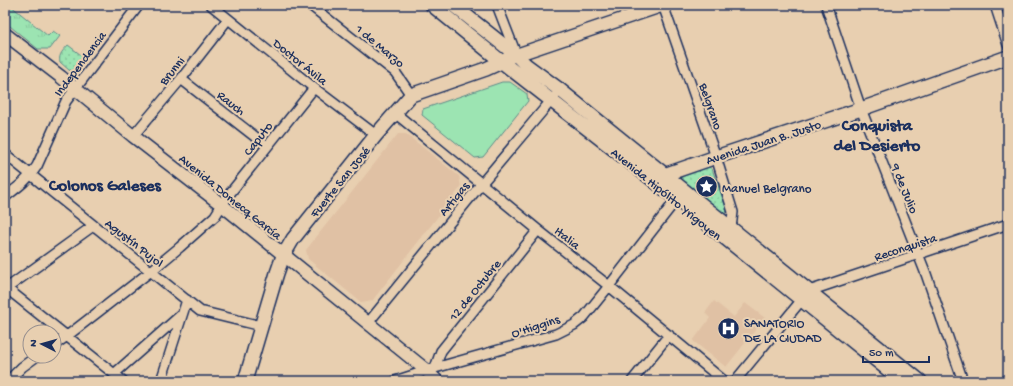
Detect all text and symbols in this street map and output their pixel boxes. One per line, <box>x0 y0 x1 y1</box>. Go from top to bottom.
street label: 1 de Marzo <box>351 22 407 72</box>
street label: Independencia <box>52 28 111 100</box>
street label: Doctor Ávila <box>268 35 331 90</box>
street label: Brunni <box>156 54 189 90</box>
street label: Belgrano <box>694 81 725 132</box>
street label: Rauch <box>213 88 248 120</box>
district label: Conquista del Desierto <box>834 117 921 157</box>
street label: Avenida Juan B. Justo <box>704 118 823 169</box>
street label: Caputo <box>241 119 277 159</box>
street label: Fuerte San José <box>307 144 374 222</box>
street label: Avenida Hipólito Yrigoyen <box>607 146 724 245</box>
street label: Avenida Domecq García <box>175 152 284 245</box>
street label: 9 de Julio <box>887 161 921 216</box>
place icon: Manuel Belgrano <box>693 174 719 200</box>
district label: Colonos Galeses <box>48 177 162 197</box>
street label: Artigas <box>437 178 474 220</box>
place label: Manuel Belgrano <box>722 182 812 197</box>
street label: Agustín Pujol <box>101 217 166 272</box>
street label: Italia <box>551 224 583 254</box>
street label: Reconquista <box>873 231 940 266</box>
street label: 12 de Octubre <box>446 257 505 325</box>
street label: O'Higgins <box>510 312 563 342</box>
hospital icon: SANATORIO DE LA CIUDAD <box>716 316 742 342</box>
place label: SANATORIO DE LA CIUDAD <box>743 317 822 347</box>
north arrow <box>22 324 62 364</box>
scale bar <box>863 338 929 364</box>
text: N <box>28 339 40 347</box>
text: 50 m <box>869 347 894 361</box>

